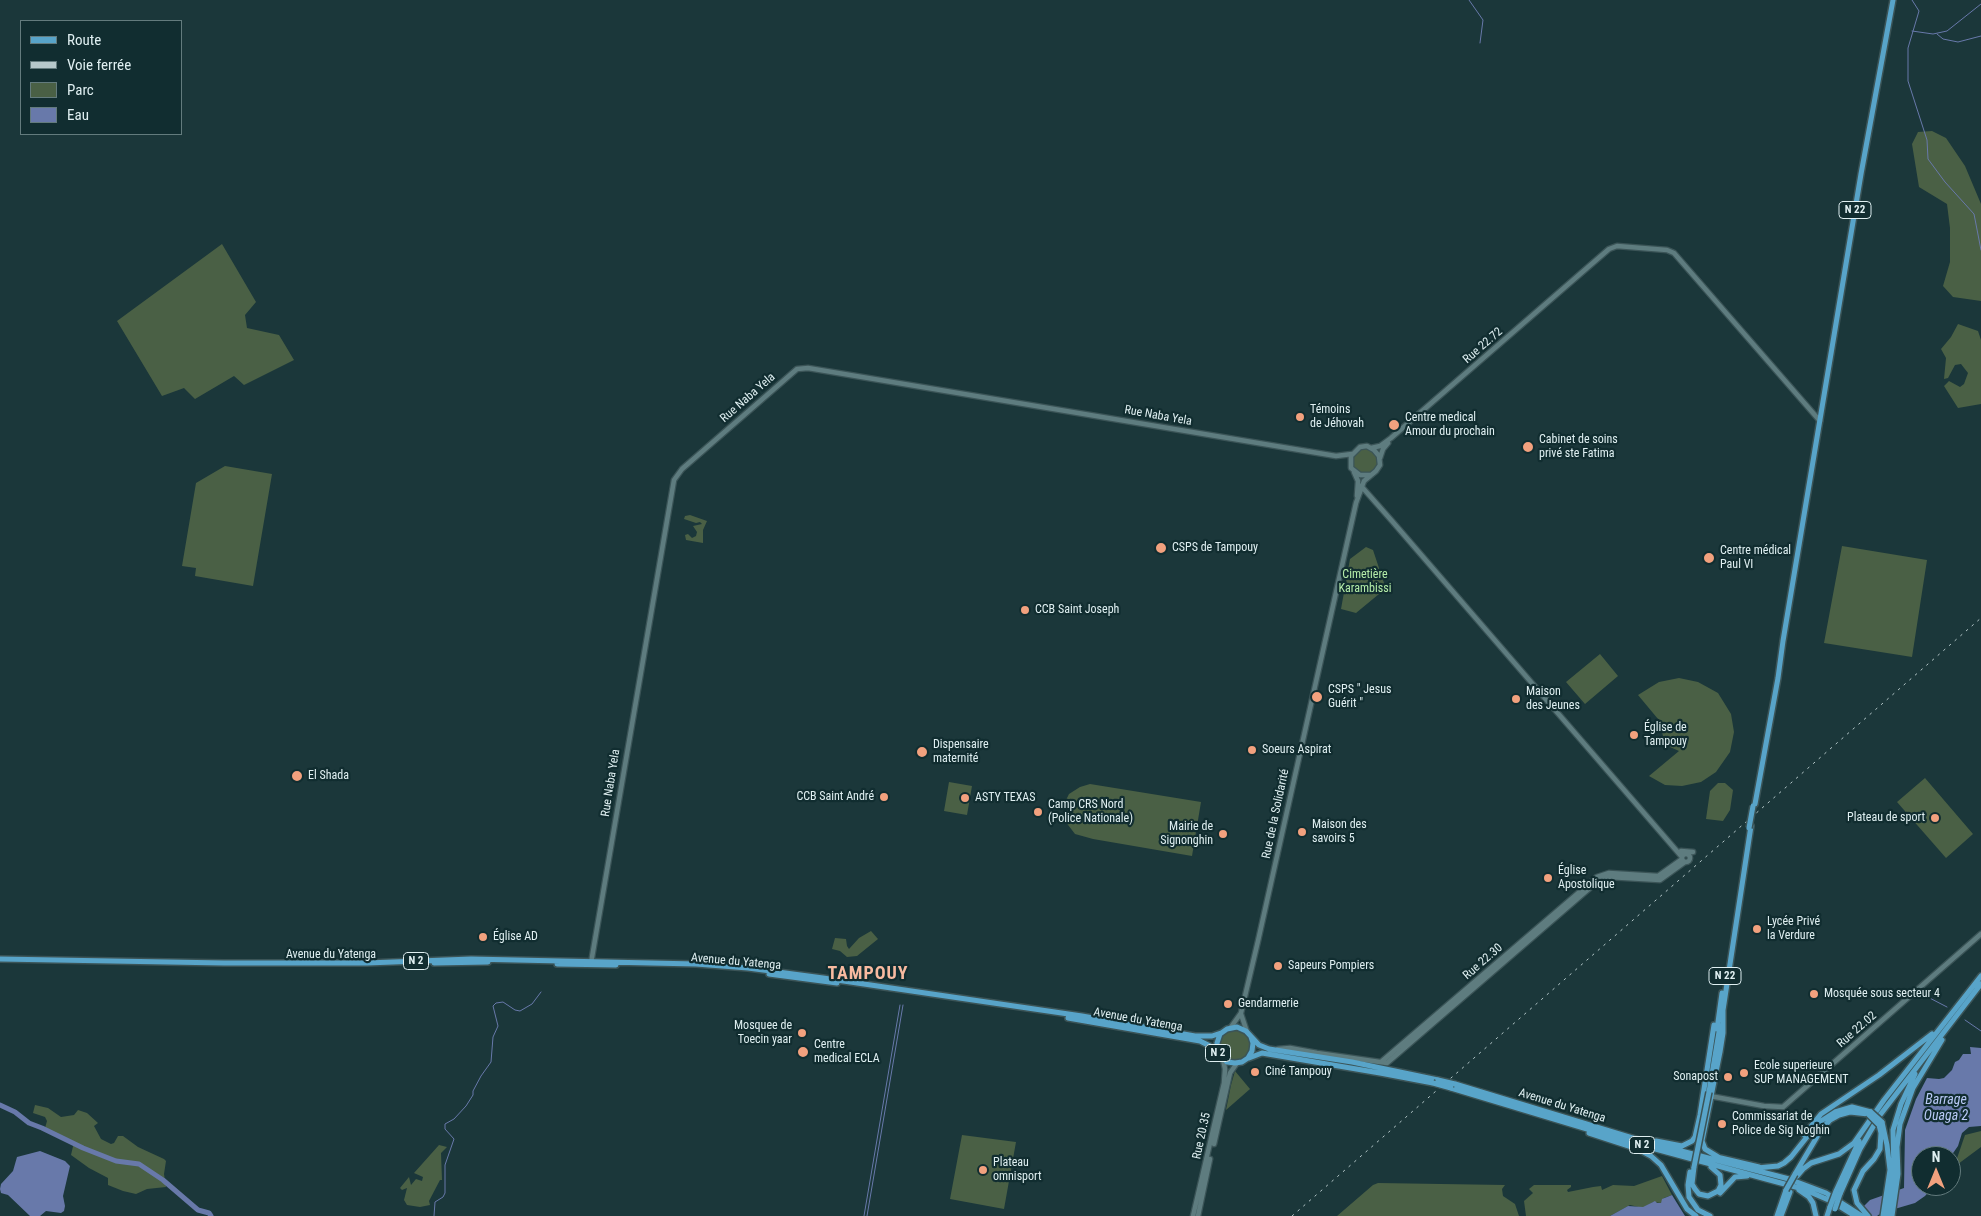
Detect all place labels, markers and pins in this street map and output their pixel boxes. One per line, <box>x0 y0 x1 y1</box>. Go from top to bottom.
place label: Témoins de Jéhovah <box>1310 403 1364 431</box>
marker: Témoins de Jéhovah <box>1294 411 1306 423</box>
place label: Centre medical Amour du prochain <box>1405 411 1495 439</box>
marker: Centre medical Amour du prochain <box>1387 418 1401 432</box>
place label: Cabinet de soins privé ste Fatima <box>1539 433 1618 461</box>
marker: Cabinet de soins privé ste Fatima <box>1521 440 1535 454</box>
marker: CSPS de Tampouy <box>1154 541 1168 555</box>
place label: CSPS de Tampouy <box>1172 541 1258 555</box>
place label: Centre médical Paul VI <box>1720 544 1791 572</box>
marker: Centre médical Paul VI <box>1702 551 1716 565</box>
place label: CCB Saint Joseph <box>1035 603 1119 617</box>
marker: CCB Saint Joseph <box>1019 604 1031 616</box>
place label: CSPS " Jesus Guérit " <box>1328 683 1391 711</box>
place label: Maison des Jeunes <box>1526 685 1580 713</box>
marker: CSPS " Jesus Guérit " <box>1310 690 1324 704</box>
marker: Maison des Jeunes <box>1510 693 1522 705</box>
place label: Église de Tampouy <box>1644 721 1687 749</box>
marker: Église de Tampouy <box>1628 729 1640 741</box>
place label: Dispensaire maternité <box>933 738 989 766</box>
place label: Soeurs Aspirat <box>1262 743 1331 757</box>
marker: Soeurs Aspirat <box>1246 744 1258 756</box>
marker: Dispensaire maternité <box>915 745 929 759</box>
marker: El Shada <box>290 769 304 783</box>
place label: El Shada <box>308 769 349 783</box>
place label: CCB Saint André <box>796 790 874 804</box>
marker: CCB Saint André <box>878 791 890 803</box>
place label: ASTY TEXAS <box>975 791 1036 805</box>
marker: ASTY TEXAS <box>959 792 971 804</box>
place label: Camp CRS Nord (Police Nationale) <box>1048 798 1133 826</box>
marker: Camp CRS Nord (Police Nationale) <box>1032 806 1044 818</box>
place label: Plateau de sport <box>1847 811 1925 825</box>
marker: Plateau de sport <box>1929 812 1941 824</box>
place label: Maison des savoirs 5 <box>1312 818 1367 846</box>
place label: Mairie de Signonghin <box>1160 820 1213 848</box>
marker: Maison des savoirs 5 <box>1296 826 1308 838</box>
marker: Mairie de Signonghin <box>1217 828 1229 840</box>
place label: Église Apostolique <box>1558 864 1615 892</box>
marker: Église Apostolique <box>1542 872 1554 884</box>
place label: Lycée Privé la Verdure <box>1767 915 1820 943</box>
marker: Lycée Privé la Verdure <box>1751 923 1763 935</box>
place label: Église AD <box>493 930 538 944</box>
marker: Église AD <box>477 931 489 943</box>
place label: Sapeurs Pompiers <box>1288 959 1374 973</box>
marker: Sapeurs Pompiers <box>1272 960 1284 972</box>
place label: Mosquée sous secteur 4 <box>1824 987 1940 1001</box>
marker: Mosquée sous secteur 4 <box>1808 988 1820 1000</box>
place label: Gendarmerie <box>1238 997 1299 1011</box>
marker: Gendarmerie <box>1222 998 1234 1010</box>
place label: Mosquee de Toecin yaar <box>734 1019 792 1047</box>
marker: Mosquee de Toecin yaar <box>796 1027 808 1039</box>
place label: Centre medical ECLA <box>814 1038 880 1066</box>
marker: Centre medical ECLA <box>796 1045 810 1059</box>
place label: Ecole superieure SUP MANAGEMENT <box>1754 1059 1848 1087</box>
place label: Ciné Tampouy <box>1265 1065 1332 1079</box>
marker: Ciné Tampouy <box>1249 1066 1261 1078</box>
marker: Ecole superieure SUP MANAGEMENT <box>1738 1067 1750 1079</box>
place label: Sonapost <box>1673 1070 1718 1084</box>
marker: Sonapost <box>1722 1071 1734 1083</box>
place label: Commissariat de Police de Sig Noghin <box>1732 1110 1830 1138</box>
marker: Commissariat de Police de Sig Noghin <box>1716 1118 1728 1130</box>
place label: Plateau omnisport <box>993 1156 1042 1184</box>
marker: Plateau omnisport <box>977 1164 989 1176</box>

